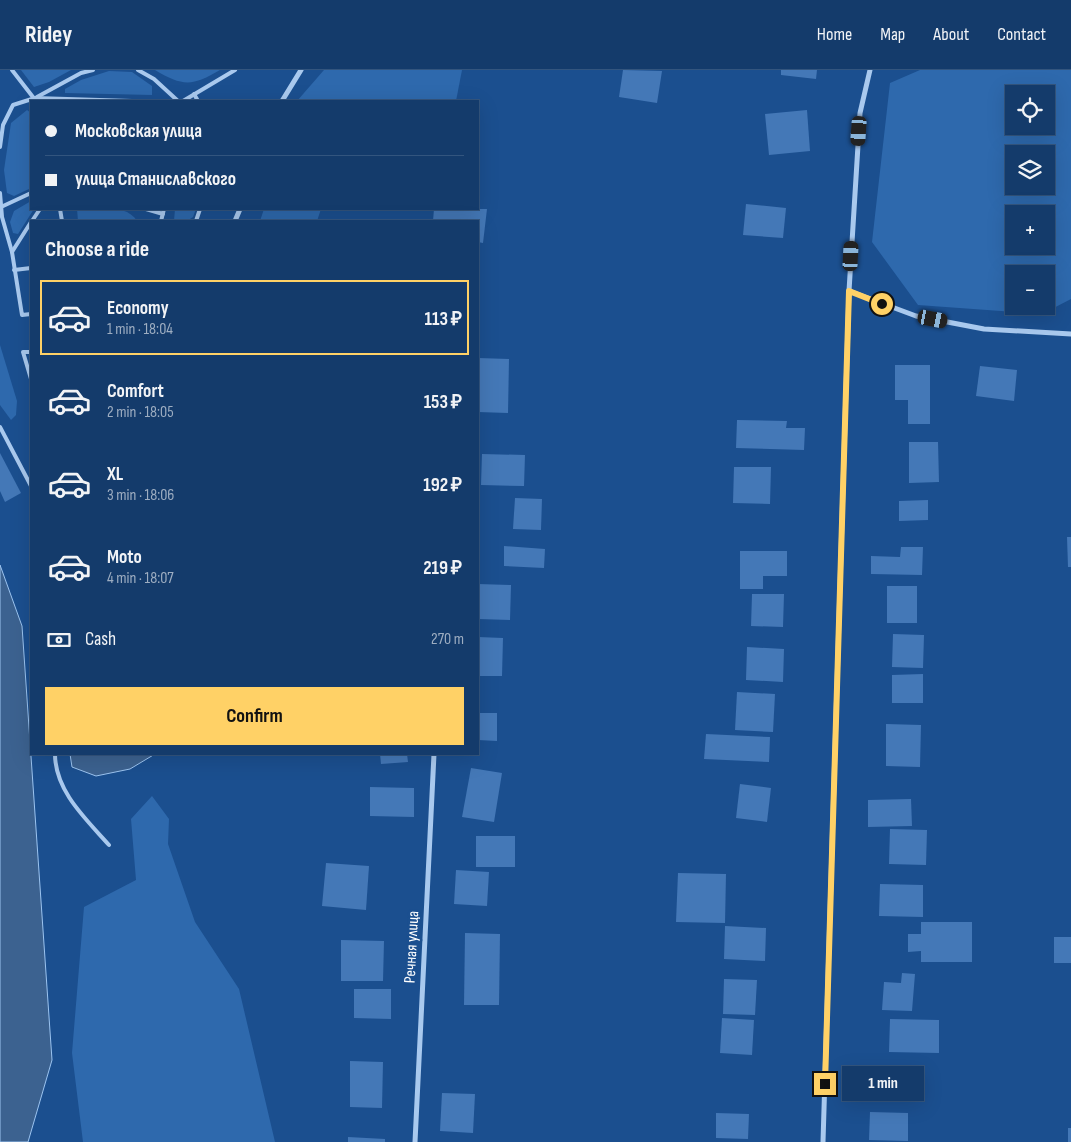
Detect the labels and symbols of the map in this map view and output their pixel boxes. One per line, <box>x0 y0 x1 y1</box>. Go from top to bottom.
car <box>850 116 867 146</box>
car <box>842 241 859 271</box>
route start <box>871 293 893 315</box>
car <box>916 309 949 329</box>
street label: Речная улица <box>401 910 423 984</box>
callout: 1 min <box>842 1066 925 1102</box>
route end <box>814 1073 836 1095</box>

